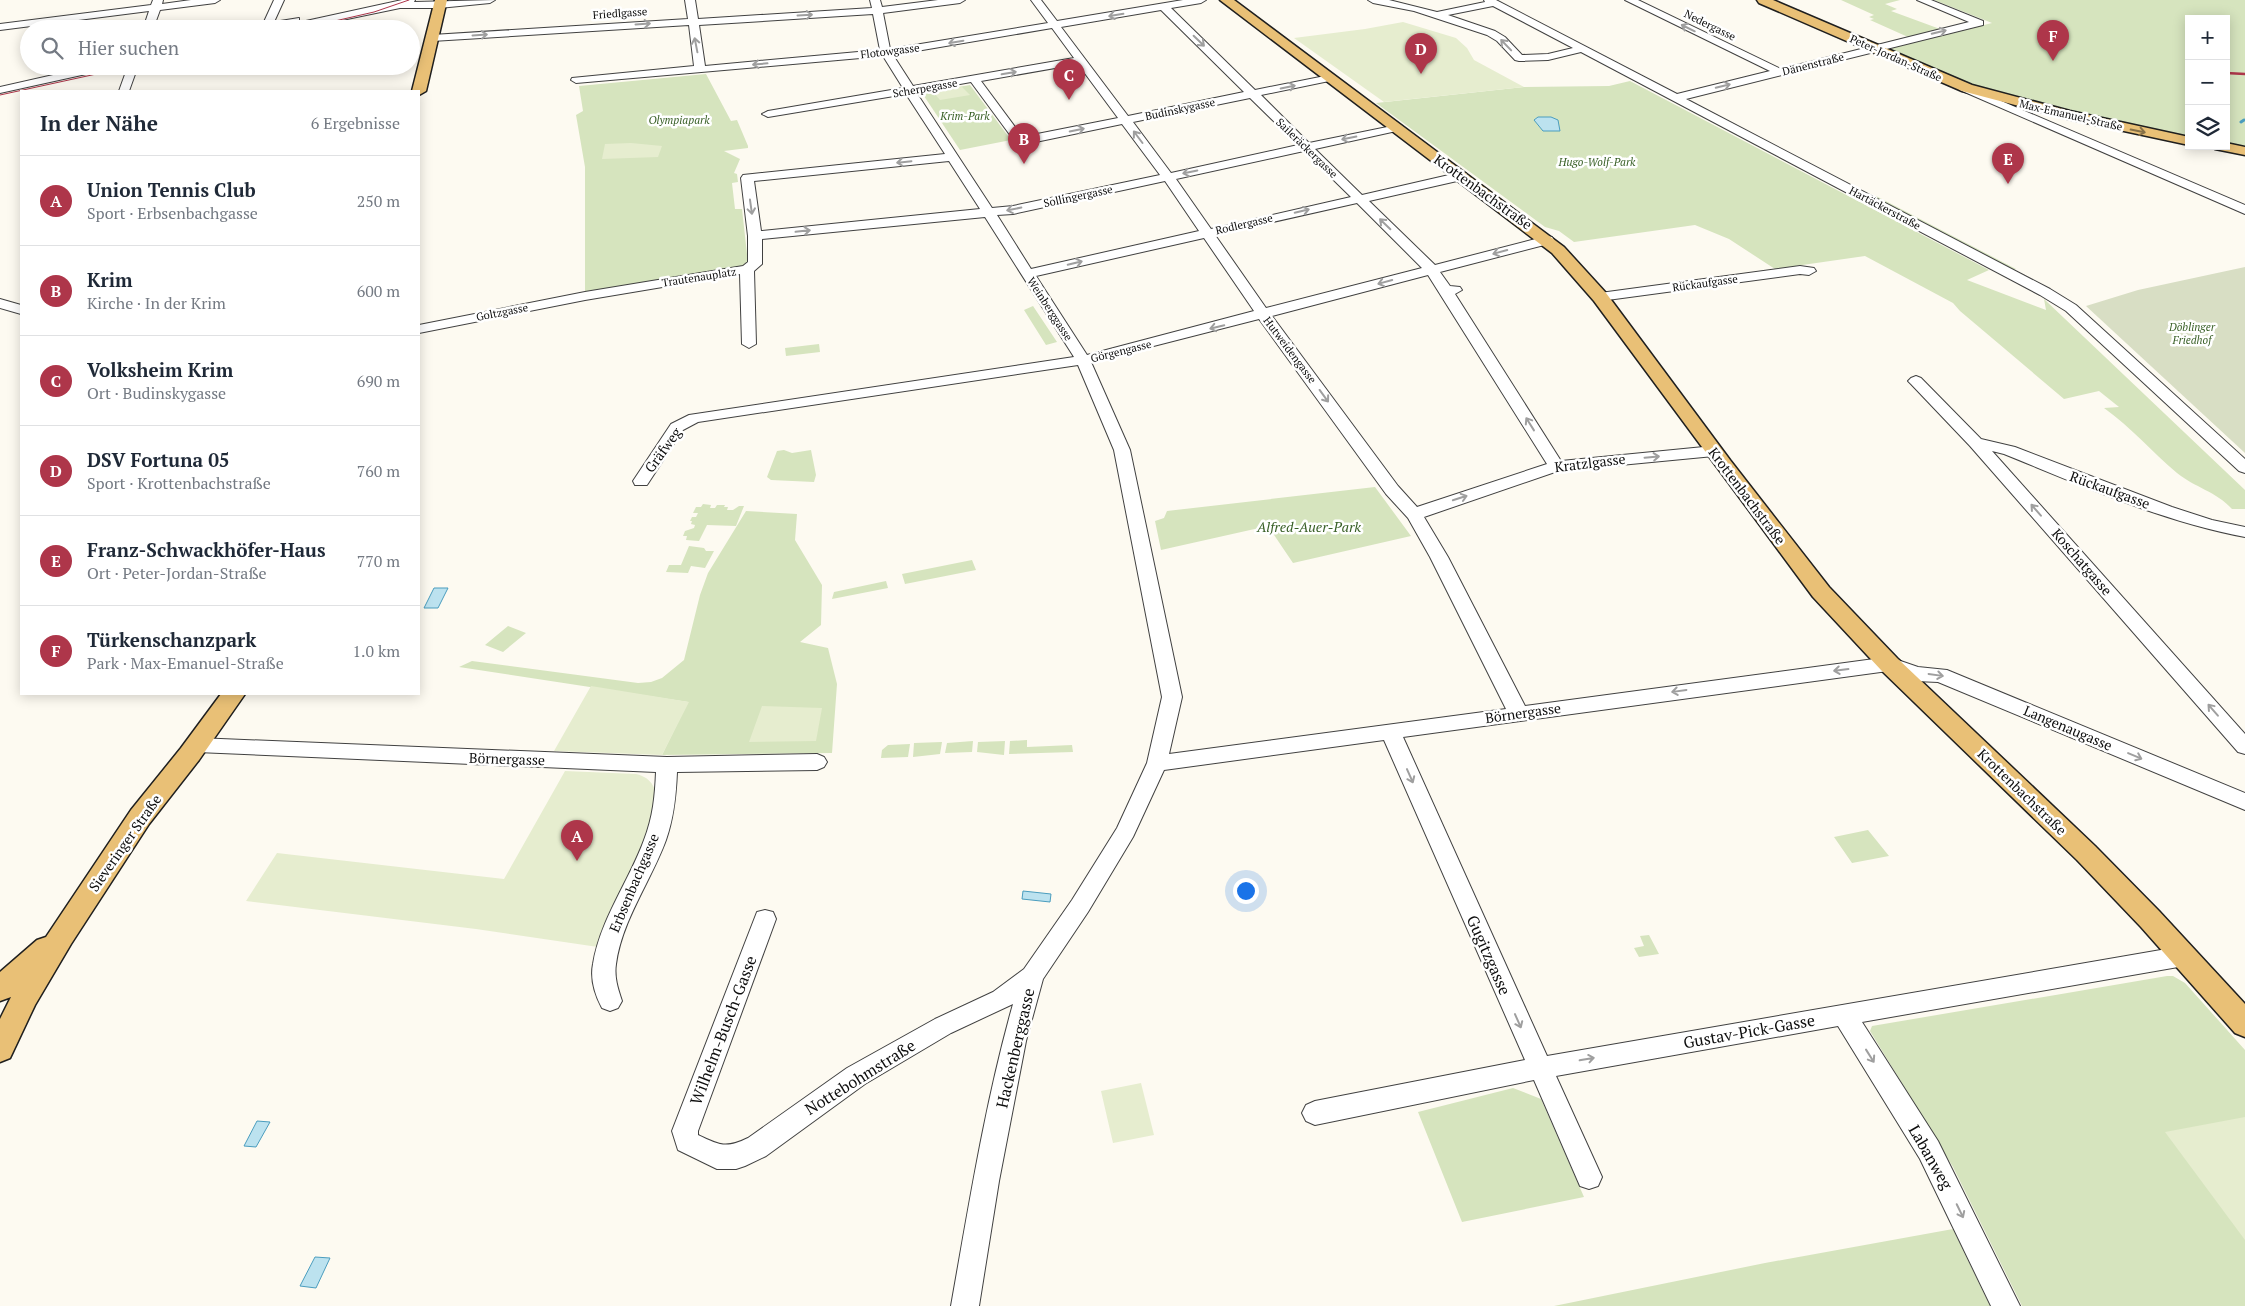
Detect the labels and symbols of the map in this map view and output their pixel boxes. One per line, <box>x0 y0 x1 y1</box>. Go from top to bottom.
street label: Friedlgasse <box>592 4 648 22</box>
street label: Nedergasse <box>1682 6 1739 44</box>
one-way arrow <box>797 10 813 19</box>
one-way arrow <box>1109 10 1125 20</box>
one-way arrow <box>634 19 650 29</box>
pin: F <box>2037 20 2069 61</box>
one-way arrow <box>1681 23 1696 33</box>
one-way arrow <box>1930 27 1946 37</box>
one-way arrow <box>472 30 488 39</box>
street label: Peter-Jordan-Straße <box>1848 31 1945 85</box>
pin: D <box>1405 33 1437 74</box>
one-way arrow <box>1193 35 1205 47</box>
one-way arrow <box>691 37 700 53</box>
one-way arrow <box>948 37 964 47</box>
one-way arrow <box>1500 38 1512 51</box>
street label: Flotowgasse <box>860 40 921 62</box>
street label: Dänenstraße <box>1781 49 1846 78</box>
one-way arrow <box>752 59 768 68</box>
pin: C <box>1053 59 1085 100</box>
one-way arrow <box>1001 68 1017 78</box>
street label: Scherpegasse <box>892 75 959 101</box>
one-way arrow <box>1714 81 1730 90</box>
one-way arrow <box>1279 82 1295 91</box>
street label: Budinskygasse <box>1144 95 1217 123</box>
street label: Max-Emanuel-Straße <box>2018 96 2124 134</box>
park label: Krim-Park <box>939 109 990 123</box>
park label: Olympiapark <box>648 113 710 127</box>
street label: Saileräckergasse <box>1273 115 1341 181</box>
pin: B <box>1008 123 1040 164</box>
one-way arrow <box>1069 125 1085 135</box>
one-way arrow <box>2129 126 2145 136</box>
one-way arrow <box>1133 130 1143 144</box>
one-way arrow <box>1341 133 1357 143</box>
pin: E <box>1992 143 2024 184</box>
street label: Krottenbachstraße <box>1430 150 1536 234</box>
park label: Hugo-Wolf-Park <box>1558 155 1636 169</box>
one-way arrow <box>896 157 912 167</box>
one-way arrow <box>1182 168 1198 177</box>
street label: Sollingergasse <box>1042 182 1114 210</box>
street label: Hartäckerstraße <box>1847 183 1924 233</box>
one-way arrow <box>746 198 756 214</box>
one-way arrow <box>1006 205 1022 215</box>
one-way arrow <box>1293 206 1309 216</box>
street label: Rodlergasse <box>1214 211 1275 237</box>
one-way arrow <box>1379 218 1391 230</box>
one-way arrow <box>795 226 811 236</box>
one-way arrow <box>1492 248 1508 257</box>
one-way arrow <box>1066 258 1082 267</box>
street label: Trautenauplatz <box>661 264 737 290</box>
street label: Rückaufgasse <box>1671 271 1739 295</box>
street label: Weinberggasse <box>1024 275 1076 344</box>
one-way arrow <box>1377 278 1393 288</box>
street label: Goltzgasse <box>475 300 530 324</box>
street label: Hutweidengasse <box>1260 314 1320 386</box>
park label: Döblinger Friedhof <box>2168 320 2216 347</box>
one-way arrow <box>1209 323 1225 332</box>
street label: Görgengasse <box>1089 337 1153 365</box>
one-way arrow <box>1319 389 1329 403</box>
one-way arrow <box>1525 418 1535 432</box>
street label: Gräfweg <box>640 423 686 476</box>
street label: Krottenbachstraße <box>1705 443 1790 548</box>
street label: Kratzlgasse <box>1553 449 1626 476</box>
one-way arrow <box>1644 452 1660 461</box>
street label: Rückaufgasse <box>2067 466 2153 513</box>
one-way arrow <box>1452 493 1468 502</box>
one-way arrow <box>2030 503 2041 516</box>
park label: Alfred-Auer-Park <box>1256 517 1361 536</box>
street label: Koschatgasse <box>2048 524 2117 599</box>
one-way arrow <box>1833 665 1849 675</box>
one-way arrow <box>1927 671 1943 681</box>
one-way arrow <box>1672 687 1688 697</box>
street label: Börnergasse <box>1484 698 1562 727</box>
street label: Langenaugasse <box>2021 700 2115 755</box>
one-way arrow <box>2207 704 2219 717</box>
street label: Krottenbachstraße <box>1974 744 2071 839</box>
street label: Börnergasse <box>469 748 545 769</box>
one-way arrow <box>2127 752 2142 761</box>
one-way arrow <box>1406 768 1416 783</box>
street label: Sieveringer Straße <box>84 790 165 895</box>
pin: A <box>561 820 593 861</box>
street label: Erbsenbachgasse <box>604 830 663 935</box>
your location <box>1233 878 1259 904</box>
street label: Gugitzgasse <box>1462 912 1516 998</box>
street label: Wilhelm-Busch-Gasse <box>684 952 762 1108</box>
street label: Hackenberggasse <box>991 986 1039 1110</box>
street label: Gustav-Pick-Gasse <box>1682 1009 1816 1053</box>
one-way arrow <box>1514 1013 1524 1028</box>
street label: Nottebohmstraße <box>801 1034 919 1120</box>
one-way arrow <box>1865 1048 1875 1062</box>
one-way arrow <box>1578 1054 1594 1064</box>
street label: Labanweg <box>1904 1121 1959 1194</box>
one-way arrow <box>1956 1203 1965 1218</box>

